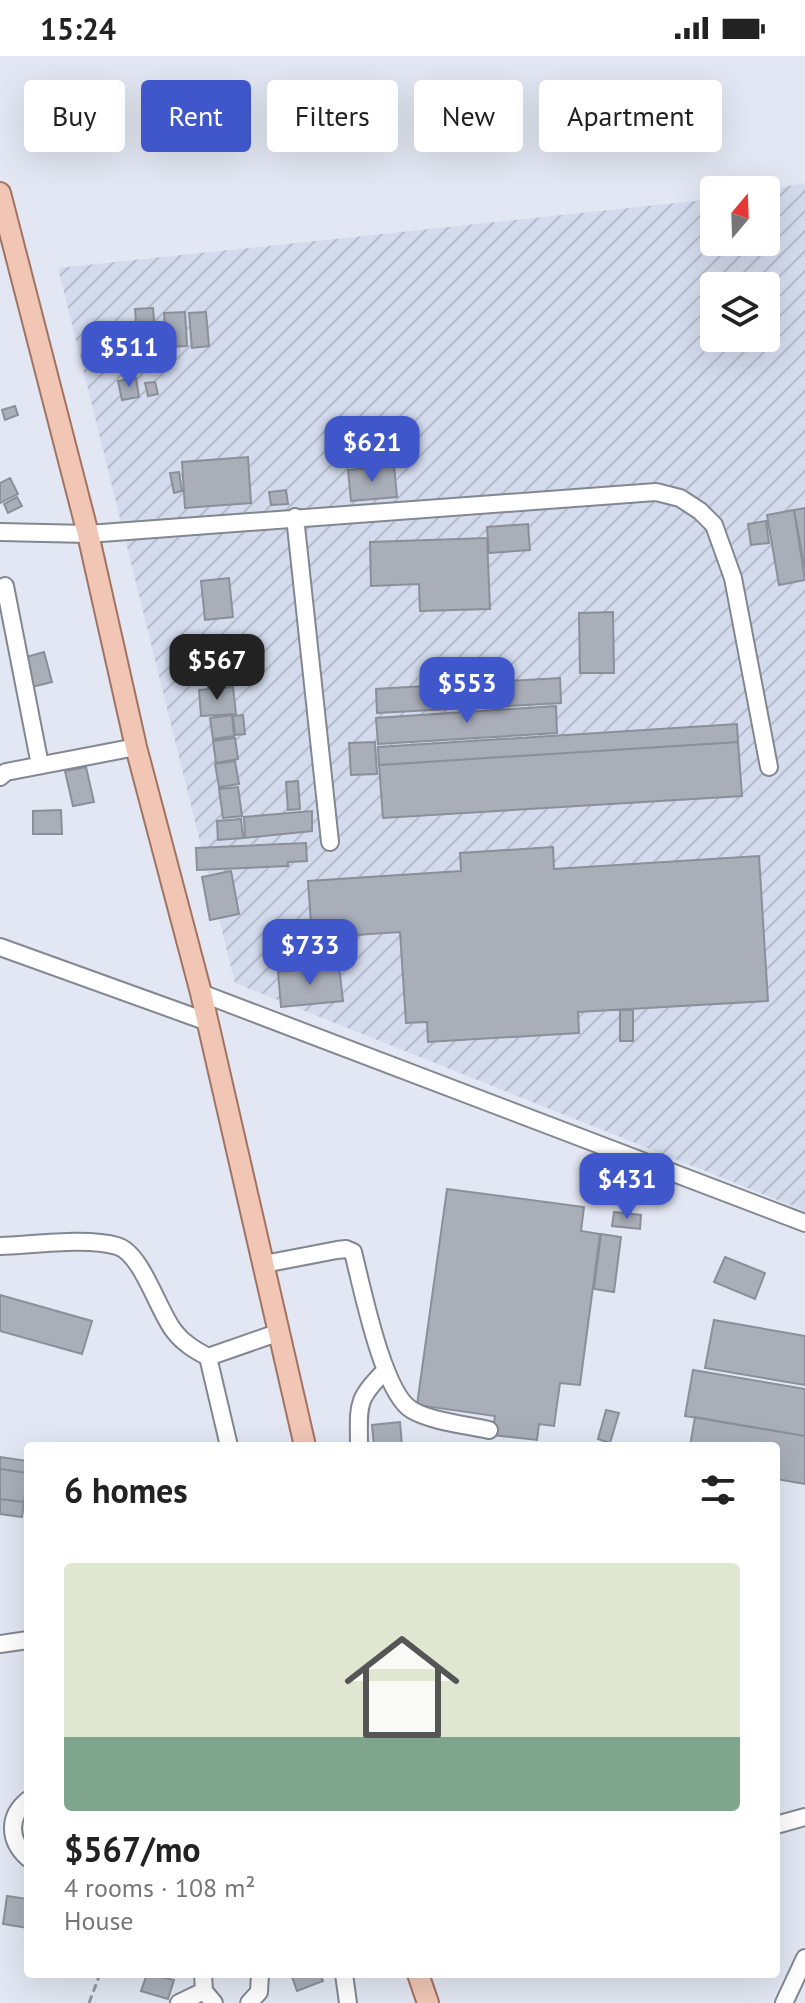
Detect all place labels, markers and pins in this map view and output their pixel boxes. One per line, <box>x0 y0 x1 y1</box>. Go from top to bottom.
pin: $511 <box>82 321 176 389</box>
pin: $621 <box>325 416 419 484</box>
pin: $567 <box>170 634 264 702</box>
pin: $553 <box>420 657 514 725</box>
pin: $733 <box>263 919 357 987</box>
pin: $431 <box>580 1153 674 1221</box>

